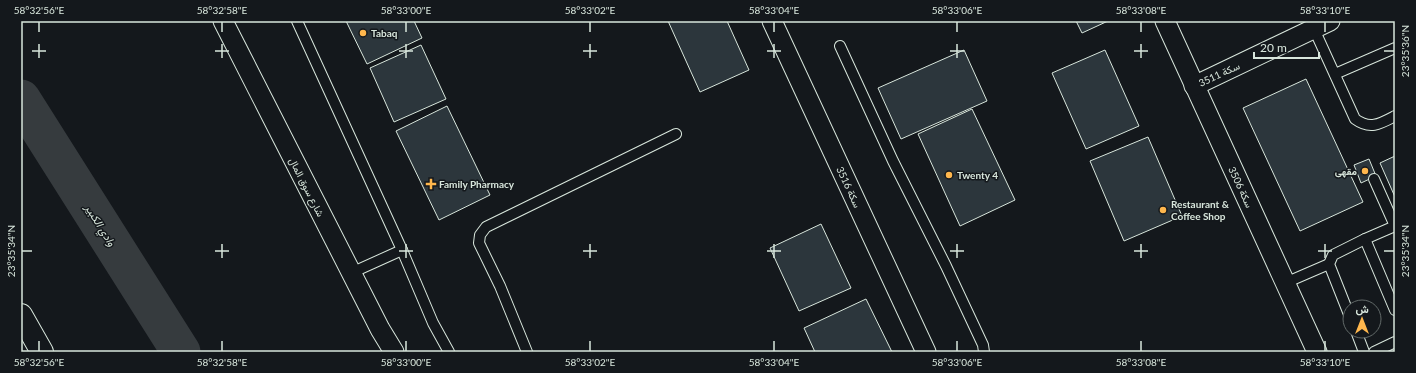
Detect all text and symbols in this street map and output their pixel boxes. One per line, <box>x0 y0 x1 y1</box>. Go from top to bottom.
text: 58°32'56"E <box>14 4 64 16</box>
text: 58°32'58"E <box>197 4 247 16</box>
text: 58°33'00"E <box>381 4 431 16</box>
text: 58°33'02"E <box>565 4 615 16</box>
text: 58°33'04"E <box>749 4 799 16</box>
text: 58°33'06"E <box>932 4 982 16</box>
text: 58°33'08"E <box>1116 4 1166 16</box>
text: 58°33'10"E <box>1300 4 1350 16</box>
text: 23°35'36"N <box>1399 25 1411 77</box>
place label: Tabaq <box>371 27 398 39</box>
marker: Tabaq <box>358 28 368 38</box>
scale bar <box>1254 34 1319 60</box>
text: 20 m <box>1260 40 1287 55</box>
street label: سكة 3511 <box>1197 59 1242 89</box>
street label: شارع سوق المال <box>286 156 327 219</box>
street label: سكة 3516 <box>834 165 864 210</box>
street label: سكة 3506 <box>1226 165 1256 210</box>
place label: مقهى <box>1335 165 1358 178</box>
marker: مقهى <box>1360 166 1370 176</box>
place label: Twenty 4 <box>957 169 998 181</box>
marker: Twenty 4 <box>944 170 954 180</box>
place label: Family Pharmacy <box>439 178 515 190</box>
marker: Family Pharmacy <box>426 179 436 189</box>
place label: Restaurant & Coffee Shop <box>1171 198 1230 222</box>
water label: وادي الكبير <box>80 201 119 250</box>
marker: Restaurant & Coffee Shop <box>1158 205 1168 215</box>
text: 23°35'34"N <box>5 225 17 277</box>
text: 23°35'34"N <box>1399 225 1411 277</box>
north arrow <box>1342 299 1382 339</box>
text: ش <box>1355 302 1369 316</box>
text: 58°32'56"E <box>14 356 64 368</box>
text: 58°32'58"E <box>197 356 247 368</box>
text: 58°33'00"E <box>381 356 431 368</box>
text: 58°33'02"E <box>565 356 615 368</box>
text: 58°33'04"E <box>749 356 799 368</box>
text: 58°33'06"E <box>932 356 982 368</box>
text: 58°33'08"E <box>1116 356 1166 368</box>
text: 58°33'10"E <box>1300 356 1350 368</box>

